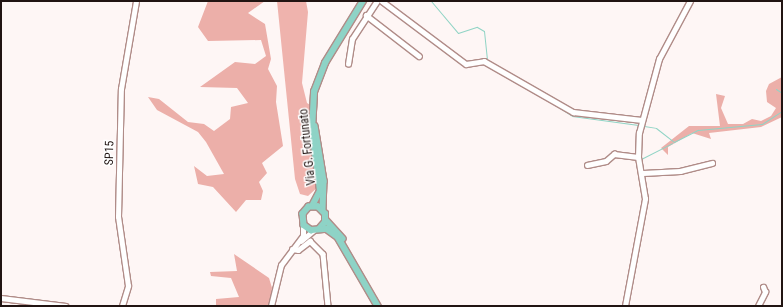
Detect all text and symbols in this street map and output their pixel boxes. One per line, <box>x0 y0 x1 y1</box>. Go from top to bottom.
street label: Via G. Fortunato <box>297 108 319 186</box>
street label: SP15 <box>102 140 118 166</box>

